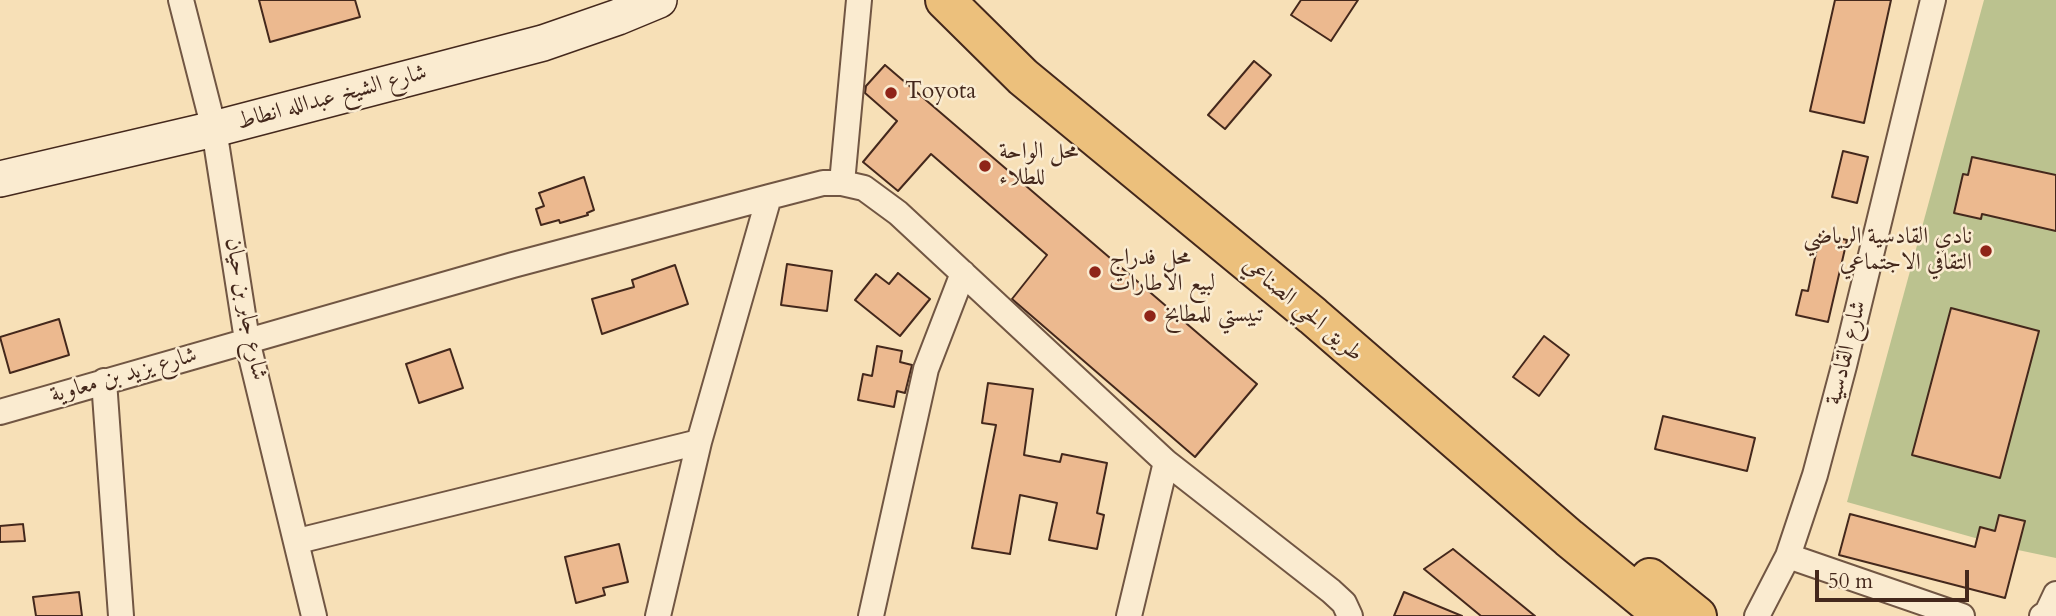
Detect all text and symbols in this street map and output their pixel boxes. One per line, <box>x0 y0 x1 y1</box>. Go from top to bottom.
street label: شارع الشيخ عبدالله انطاط <box>234 59 430 137</box>
place label: Toyota <box>905 79 976 107</box>
marker: Toyota <box>883 85 899 101</box>
place label: محل الواحة للطلاء <box>999 139 1079 193</box>
marker: محل الواحة للطلاء <box>977 158 993 174</box>
place label: نادي القادسية الرياضي التقافي الاجتماعي <box>1803 224 1972 278</box>
street label: شارع جابر بن حيان <box>218 235 272 383</box>
marker: نادي القادسية الرياضي التقافي الاجتماعي <box>1978 243 1994 259</box>
place label: محل فدراج لبيع الاطارات <box>1109 245 1215 299</box>
street label: طريق الحي الصناعي <box>1236 252 1368 368</box>
marker: محل فدراج لبيع الاطارات <box>1087 264 1103 280</box>
street label: شارع القادسية <box>1821 298 1873 408</box>
place label: تبيستي للمطابخ <box>1164 302 1264 330</box>
marker: تبيستي للمطابخ <box>1142 308 1158 324</box>
street label: شارع يزيد بن معاوية <box>48 342 200 410</box>
scale bar <box>1818 556 1972 600</box>
text: 50 m <box>1828 567 1873 596</box>

